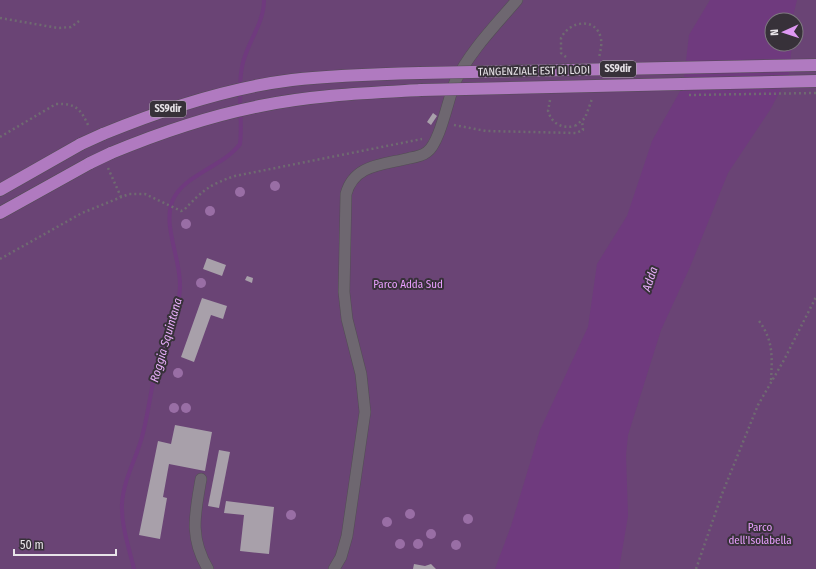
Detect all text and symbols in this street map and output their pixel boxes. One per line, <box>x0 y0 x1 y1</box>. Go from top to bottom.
north arrow <box>764 12 804 52</box>
text: N <box>768 29 781 36</box>
road number: SS9dir <box>600 61 636 77</box>
street label: TANGENZIALE EST DI LODI <box>478 64 590 78</box>
road number: SS9dir <box>150 101 186 117</box>
water label: Adda <box>639 265 661 294</box>
park label: Parco Adda Sud <box>373 278 443 291</box>
water label: Roggia Squintana <box>147 296 185 384</box>
park label: Parco dell'Isolabella <box>728 521 792 547</box>
scale bar <box>14 531 116 557</box>
text: 50 m <box>20 538 44 552</box>

